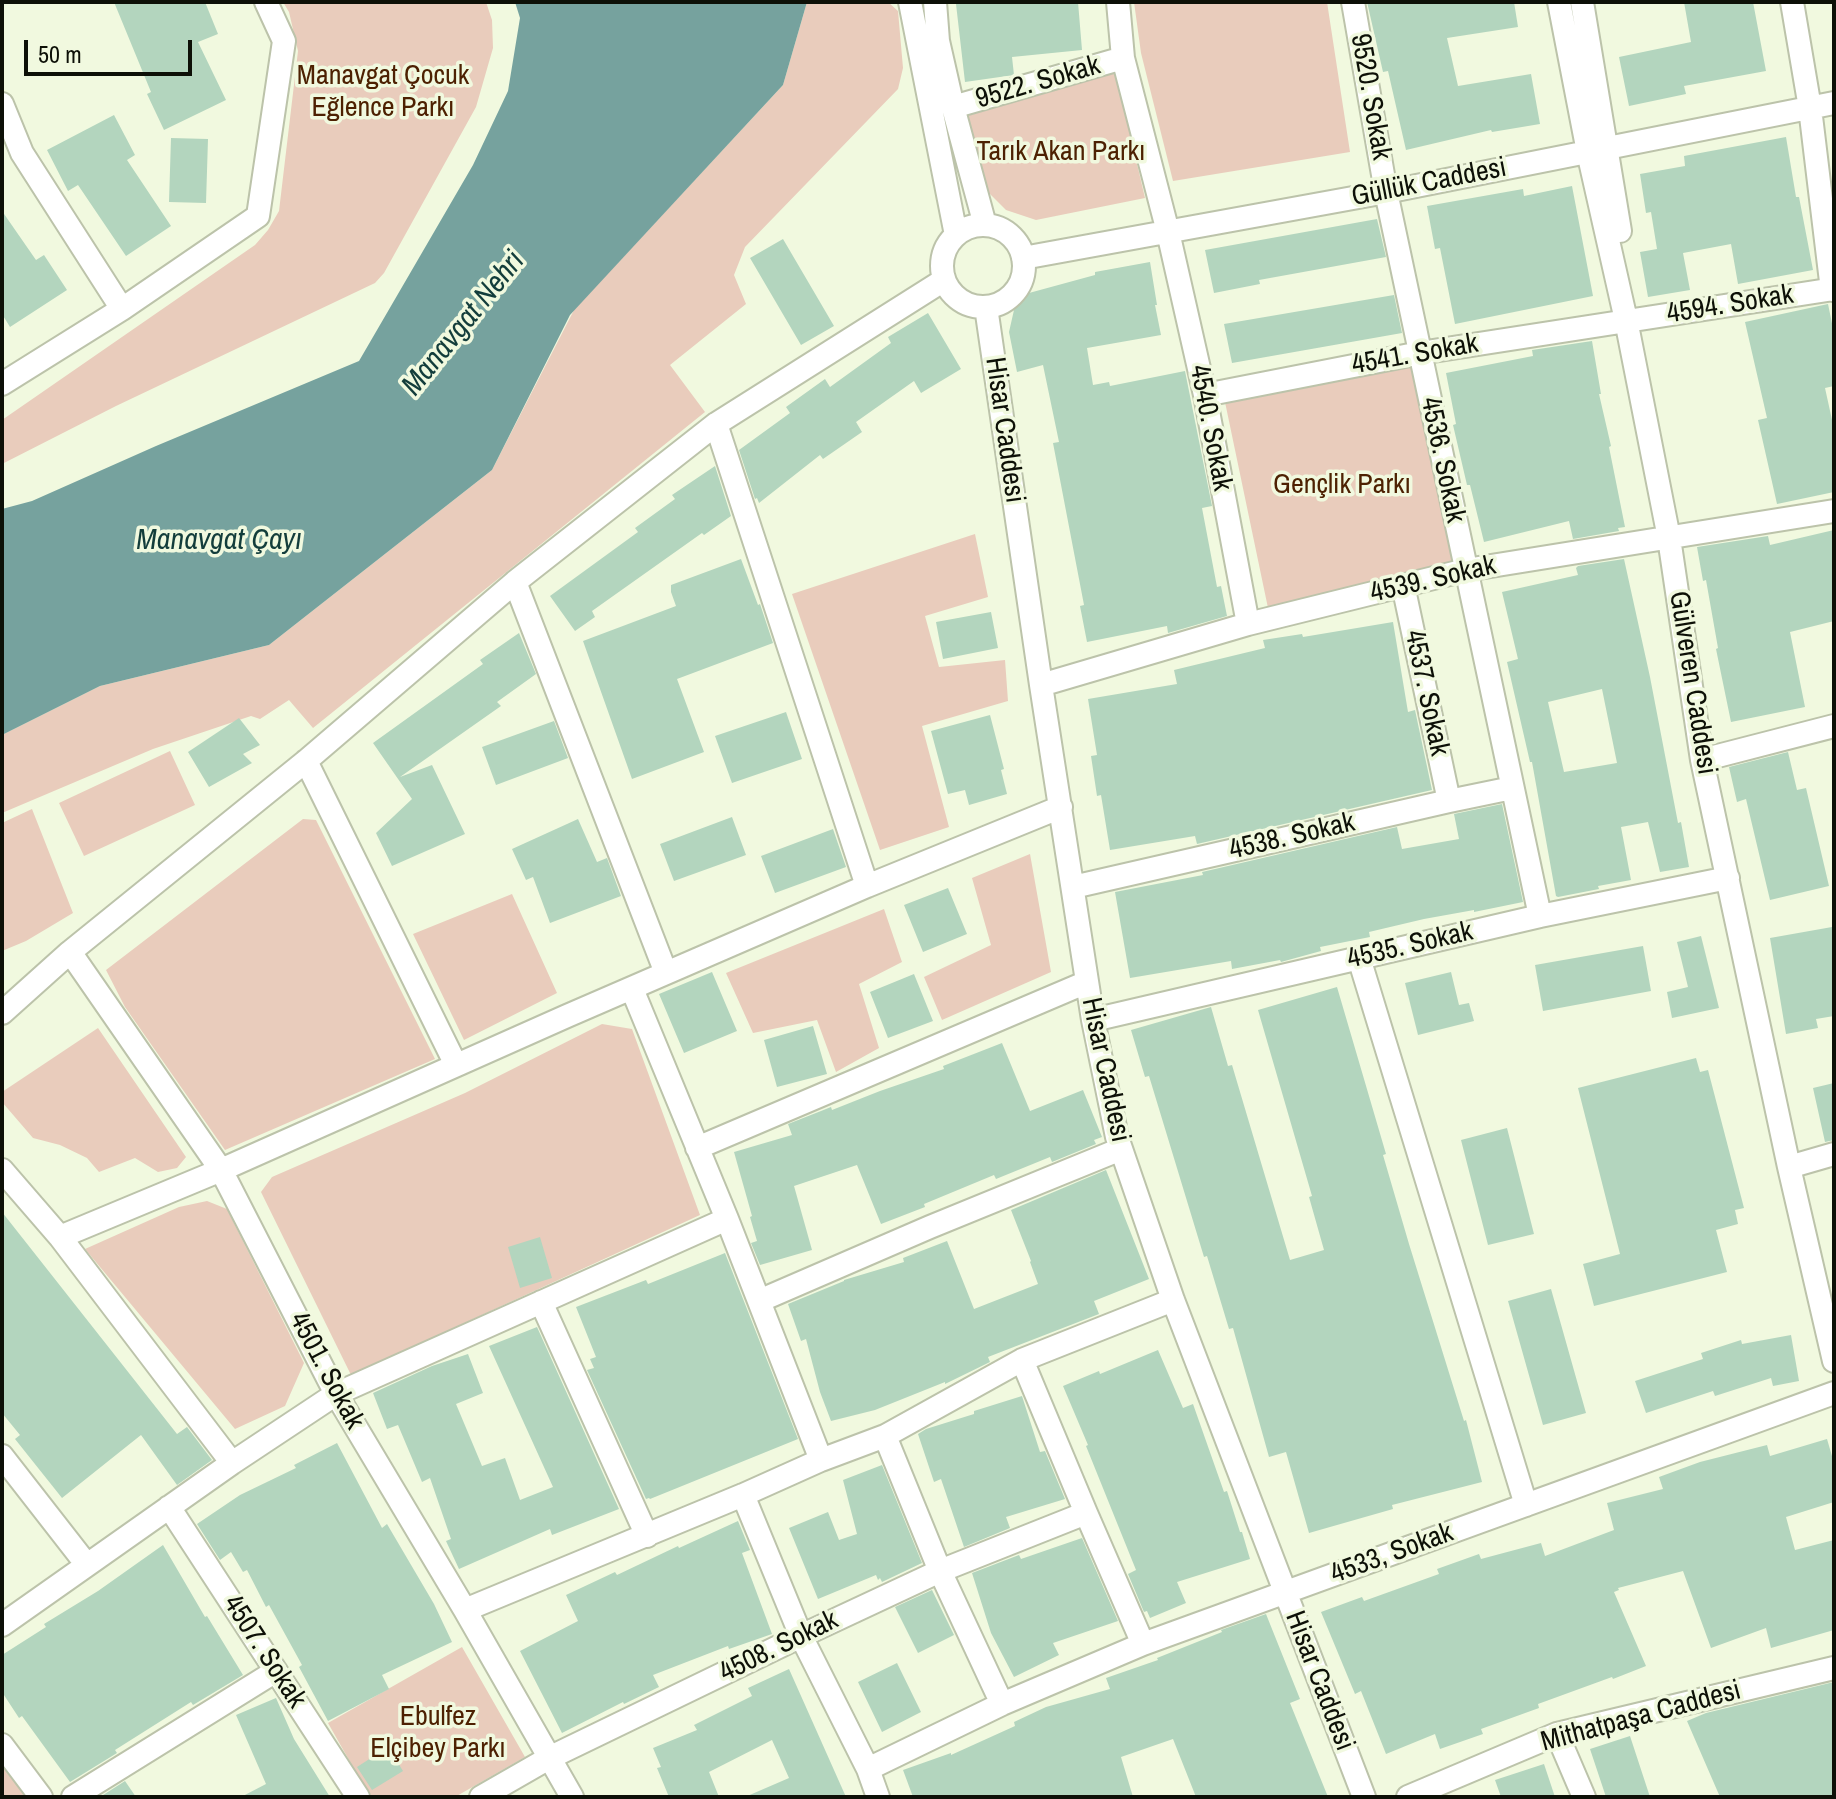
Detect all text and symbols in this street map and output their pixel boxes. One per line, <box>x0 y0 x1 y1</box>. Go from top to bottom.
scale bar <box>28 24 196 74</box>
street label: 9520. Sokak <box>1342 31 1398 163</box>
text: 50 m <box>38 38 82 70</box>
street label: 9522. Sokak <box>972 49 1104 117</box>
park label: Manavgat Çocuk Eğlence Parkı <box>297 59 469 125</box>
park label: Tarık Akan Parkı <box>977 135 1145 169</box>
street label: Güllük Caddesi <box>1349 152 1509 214</box>
water label: Manavgat Nehri <box>395 245 533 403</box>
street label: 4594. Sokak <box>1664 278 1796 332</box>
street label: 4541. Sokak <box>1349 327 1481 383</box>
street label: Hisar Caddesi <box>977 355 1031 505</box>
street label: 4540. Sokak <box>1181 362 1239 494</box>
street label: 4536. Sokak <box>1412 394 1472 526</box>
park label: Gençlik Parkı <box>1273 468 1411 502</box>
water label: Manavgat Çayı <box>136 523 302 559</box>
street label: 4539. Sokak <box>1367 549 1499 611</box>
street label: Gülveren Caddesi <box>1661 589 1723 777</box>
street label: 4537. Sokak <box>1396 627 1456 759</box>
street label: 4538. Sokak <box>1226 806 1358 868</box>
street label: 4535. Sokak <box>1344 915 1476 977</box>
street label: Hisar Caddesi <box>1073 995 1137 1145</box>
street label: 4501. Sokak <box>281 1307 371 1435</box>
street label: 4533, Sokak <box>1326 1516 1458 1592</box>
street label: 4507. Sokak <box>215 1589 313 1715</box>
street label: 4508. Sokak <box>714 1604 844 1690</box>
street label: Hisar Caddesi <box>1277 1606 1361 1756</box>
street label: Mithatpaşa Caddesi <box>1537 1674 1745 1760</box>
park label: Ebulfez Elçibey Parkı <box>370 1700 506 1766</box>

